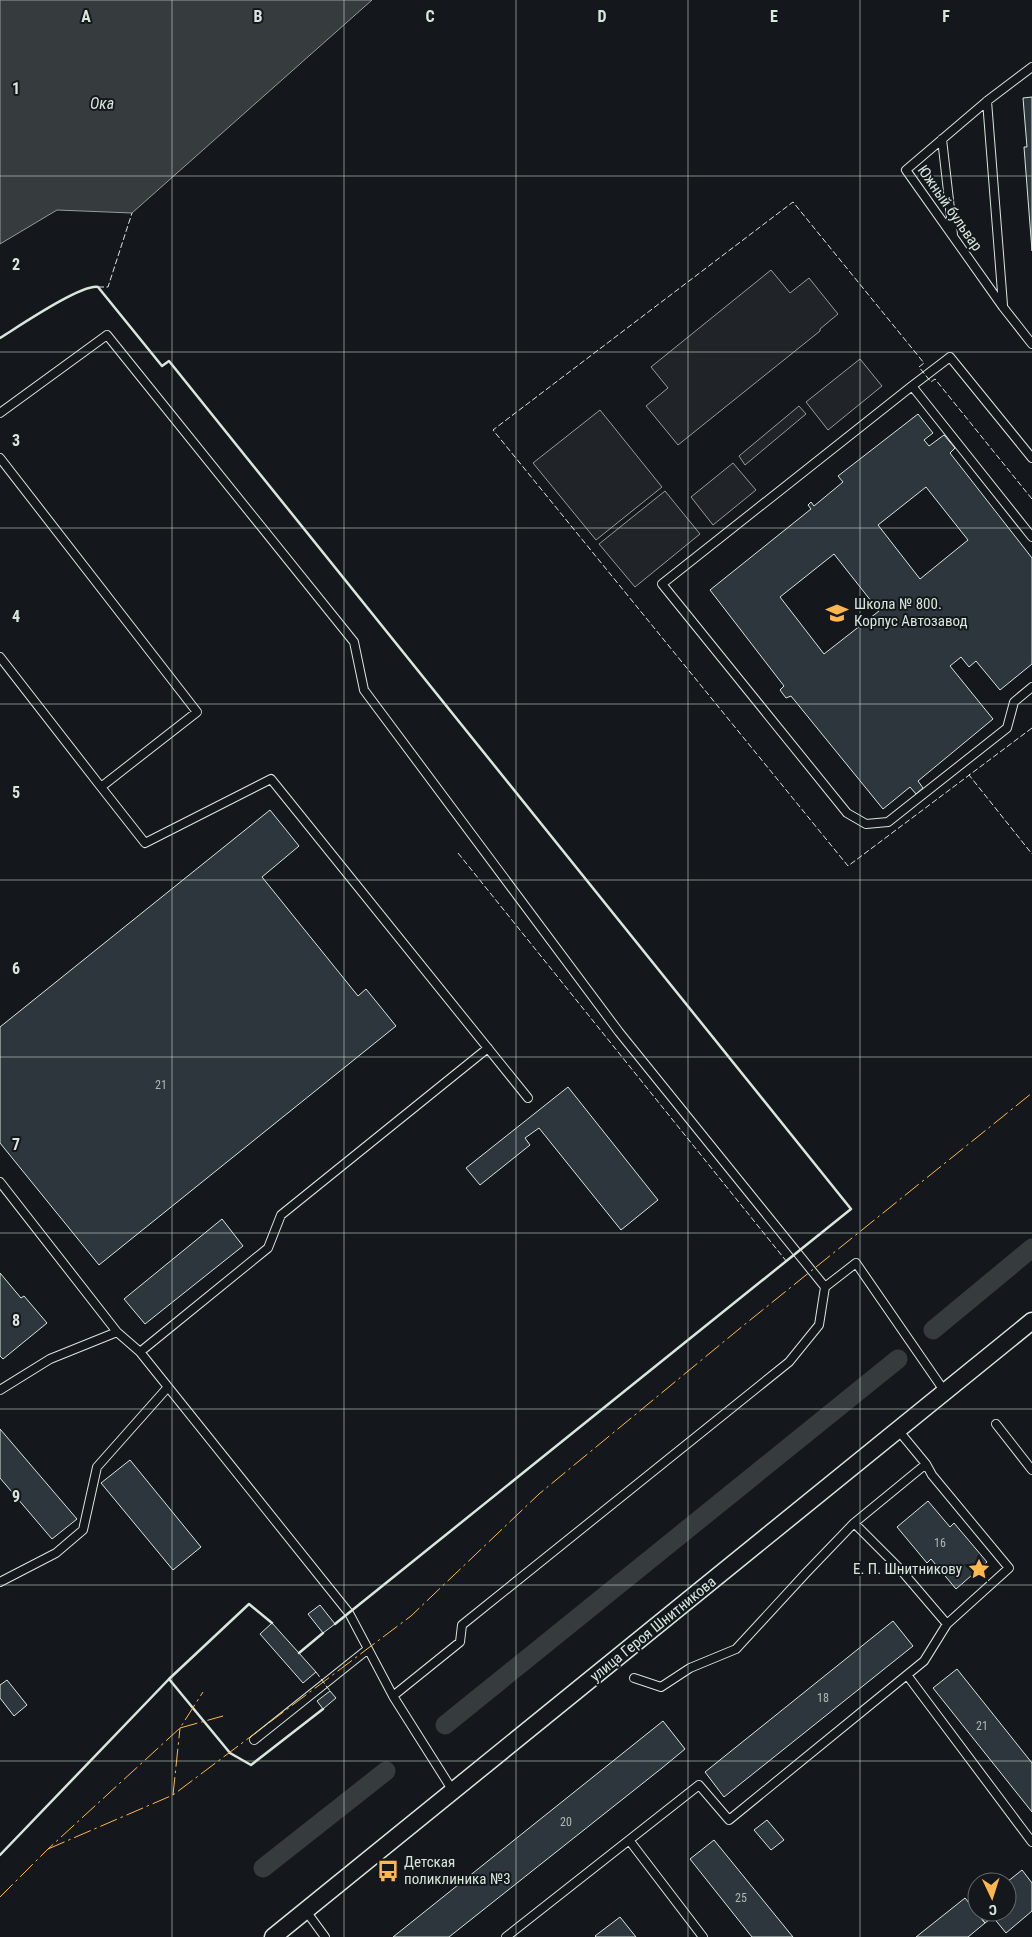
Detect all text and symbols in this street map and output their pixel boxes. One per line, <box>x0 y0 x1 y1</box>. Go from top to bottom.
text: A <box>81 7 91 26</box>
text: B <box>254 7 263 26</box>
text: C <box>425 7 435 26</box>
text: D <box>597 7 607 26</box>
text: E <box>770 7 778 26</box>
text: F <box>942 7 950 26</box>
text: 1 <box>12 79 20 98</box>
water label: Ока <box>90 94 114 113</box>
street label: Южный бульвар <box>914 162 986 254</box>
text: 2 <box>12 255 20 274</box>
text: 3 <box>12 431 20 450</box>
place label: Школа № 800. Корпус Автозавод <box>854 595 968 630</box>
school or university icon: Школа № 800. Корпус Автозавод <box>824 600 850 626</box>
text: 4 <box>12 607 20 626</box>
text: 5 <box>12 783 20 802</box>
text: 6 <box>12 959 20 978</box>
house number: 21 <box>155 1078 167 1092</box>
text: 7 <box>12 1135 20 1154</box>
text: 8 <box>12 1311 20 1330</box>
text: 9 <box>12 1487 20 1506</box>
house number: 16 <box>934 1536 946 1550</box>
place icon: Е. П. Шнитникову <box>966 1556 992 1582</box>
place label: Е. П. Шнитникову <box>853 1560 962 1578</box>
street label: улица Героя Шнитникова <box>586 1573 720 1685</box>
house number: 18 <box>817 1691 829 1705</box>
house number: 21 <box>976 1719 988 1733</box>
house number: 20 <box>560 1815 572 1829</box>
place label: Детская поликлиника №3 <box>404 1853 511 1888</box>
bus stop icon: Детская поликлиника №3 <box>375 1858 401 1884</box>
north arrow <box>967 1872 1017 1922</box>
house number: 25 <box>735 1891 747 1905</box>
text: С <box>988 1902 997 1918</box>

